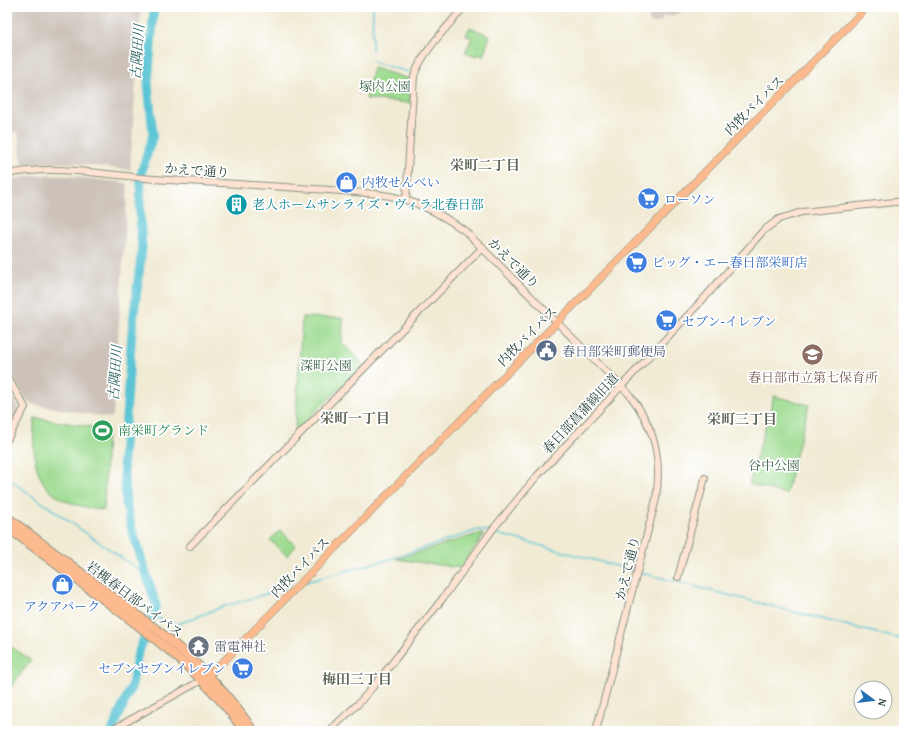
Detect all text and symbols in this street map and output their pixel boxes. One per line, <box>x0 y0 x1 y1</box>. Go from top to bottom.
water label: 古隅田川 <box>125 21 149 81</box>
street label: 内牧バイパス <box>720 71 789 140</box>
park label: 塚内公園 <box>359 77 411 96</box>
district label: 栄町二丁目 <box>450 155 520 175</box>
street label: かえで通り <box>164 159 230 182</box>
shop icon: 内牧せんべい <box>334 169 360 195</box>
place label: 内牧せんべい <box>362 173 440 192</box>
supermarket icon: ローソン <box>635 186 661 212</box>
place label: ローソン <box>664 190 715 209</box>
building icon: 老人ホームサンライズ・ヴィラ北春日部 <box>224 191 250 217</box>
place label: 老人ホームサンライズ・ヴィラ北春日部 <box>252 195 484 214</box>
street label: かえで通り <box>484 234 543 293</box>
supermarket icon: ビッグ・エー春日部栄町店 <box>623 249 649 275</box>
place label: ビッグ・エー春日部栄町店 <box>652 253 807 272</box>
street label: 内牧バイパス <box>493 302 562 371</box>
supermarket icon: セブン-イレブン <box>654 308 680 334</box>
place label: セブン-イレブン <box>682 312 776 331</box>
public building icon: 春日部栄町郵便局 <box>533 338 559 364</box>
water label: 古隅田川 <box>103 342 127 402</box>
place label: 春日部栄町郵便局 <box>562 342 666 361</box>
school or university icon: 春日部市立第七保育所 <box>800 342 826 368</box>
park label: 深町公園 <box>300 356 352 375</box>
place label: 春日部市立第七保育所 <box>748 368 878 387</box>
street label: 春日部菖蒲線旧道 <box>538 369 623 458</box>
district label: 栄町一丁目 <box>320 408 390 428</box>
district label: 栄町三丁目 <box>707 409 777 429</box>
sports icon: 南栄町グランド <box>90 417 116 443</box>
place label: 南栄町グランド <box>118 421 209 440</box>
park label: 谷中公園 <box>748 456 800 475</box>
street label: 内牧バイパス <box>267 533 334 602</box>
street label: かえで通り <box>610 534 645 602</box>
street label: 岩槻春日部バイパス <box>82 557 187 642</box>
shop icon: アクアパーク <box>49 571 75 597</box>
place label: アクアパーク <box>24 597 100 616</box>
temple icon: 雷電神社 <box>186 633 212 659</box>
place label: 雷電神社 <box>214 637 266 656</box>
supermarket icon: セブンセブンイレブン <box>229 655 255 681</box>
place label: セブンセブンイレブン <box>98 659 226 678</box>
district label: 梅田三丁目 <box>322 669 392 689</box>
north arrow <box>853 680 893 720</box>
text: N <box>874 697 891 709</box>

